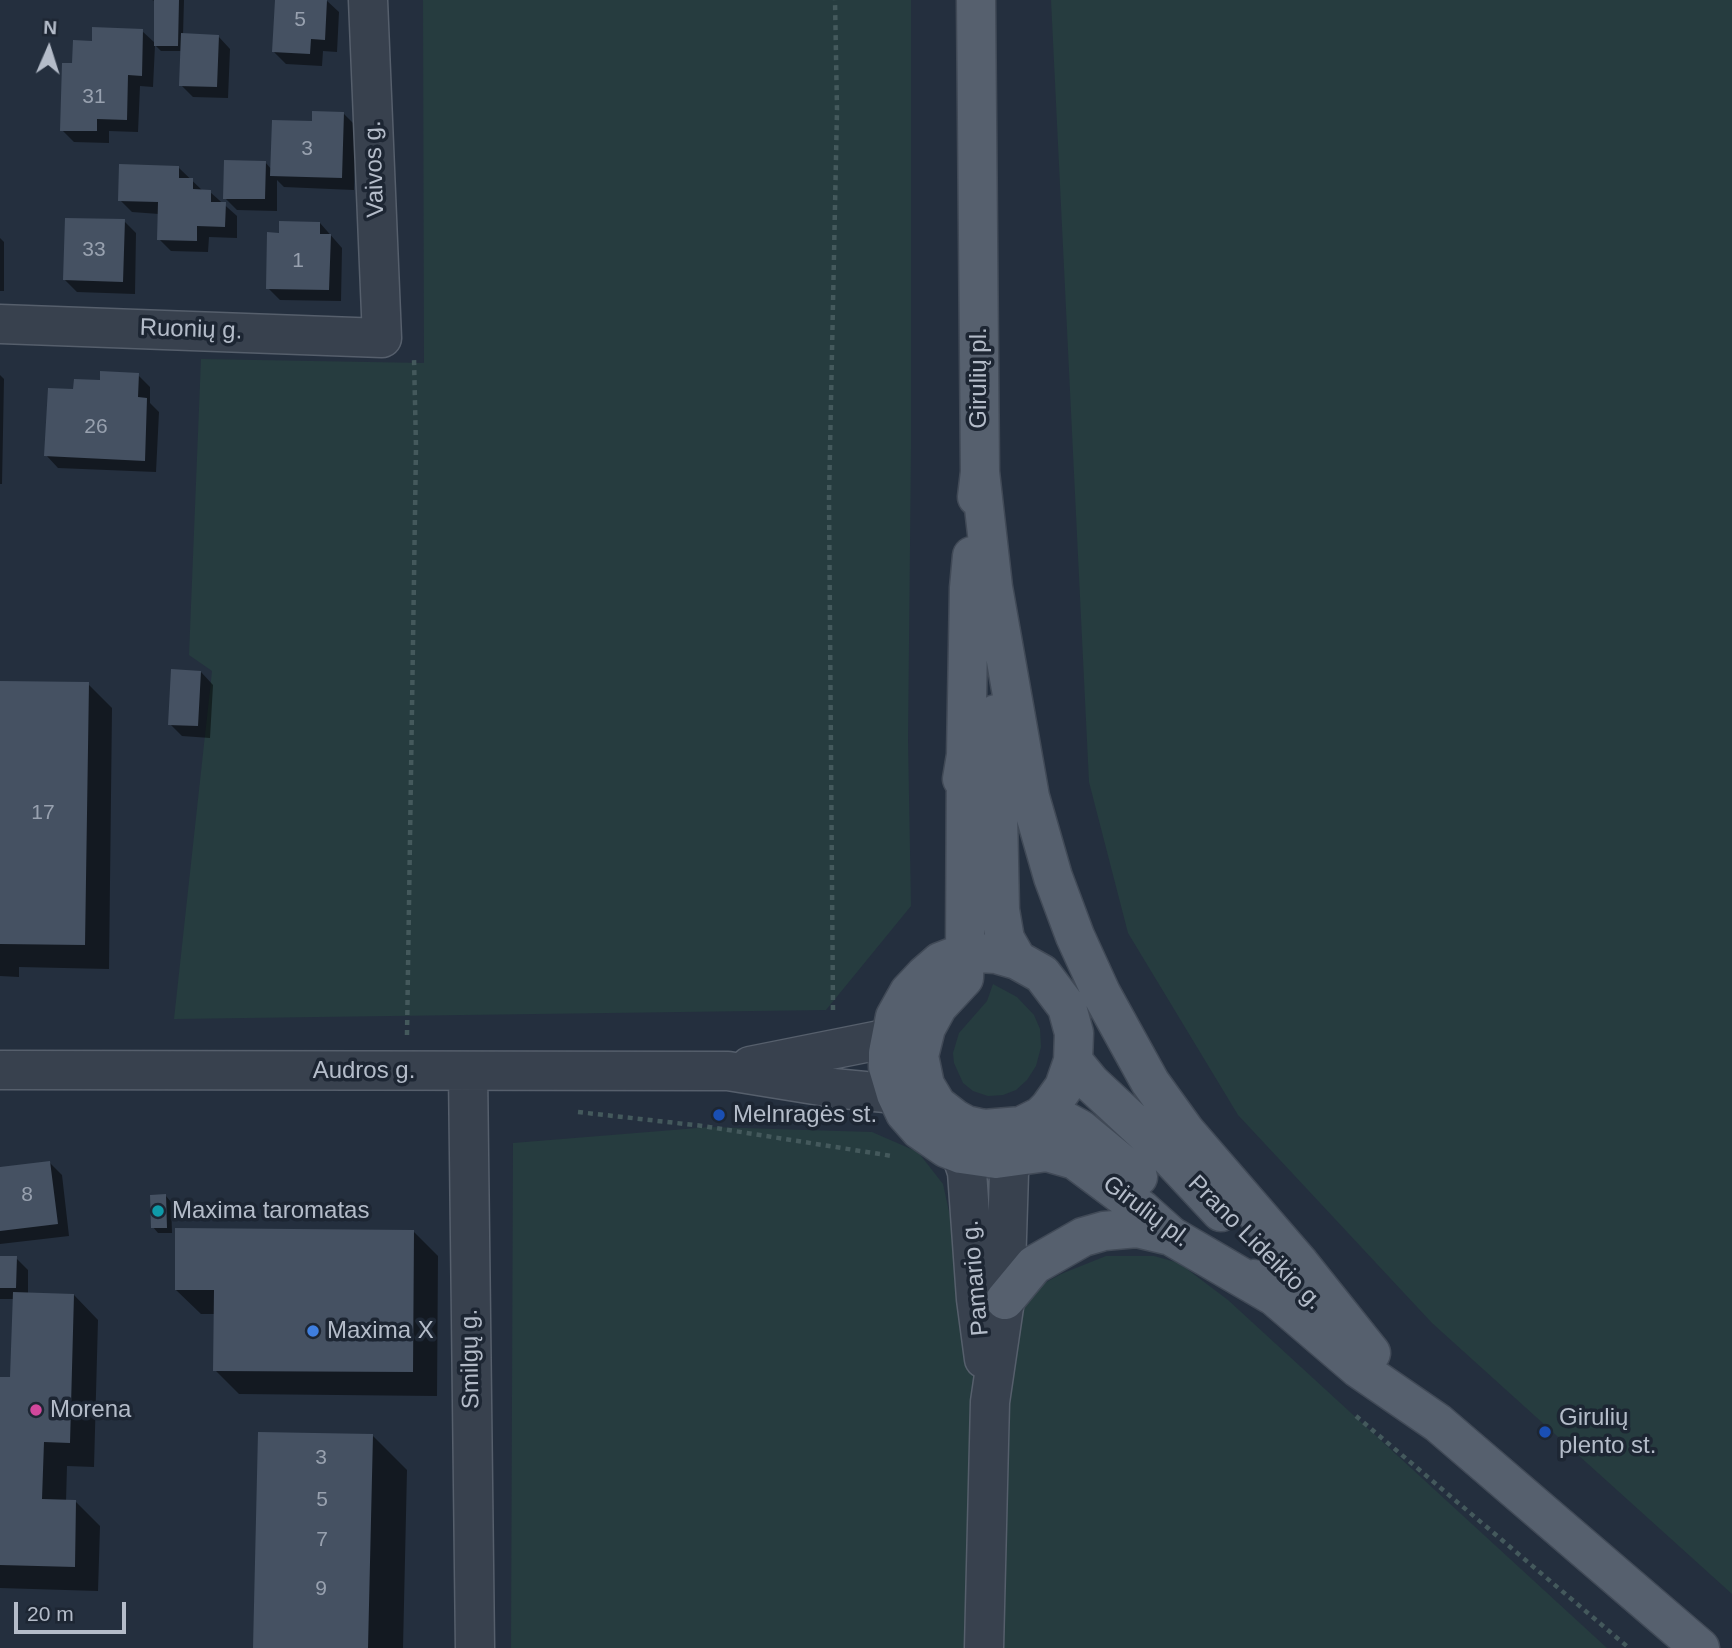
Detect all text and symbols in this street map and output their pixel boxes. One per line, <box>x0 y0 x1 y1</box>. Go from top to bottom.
house number: 5 <box>294 7 306 33</box>
north arrow <box>14 14 84 84</box>
text: N <box>43 17 58 38</box>
house number: 31 <box>82 84 106 110</box>
street label: Vaivos g. <box>359 120 391 218</box>
house number: 3 <box>301 136 313 162</box>
house number: 33 <box>82 237 106 263</box>
house number: 1 <box>292 248 304 274</box>
street label: Ruonių g. <box>139 314 243 346</box>
street label: Girulių pl. <box>965 327 993 429</box>
house number: 26 <box>84 414 108 440</box>
house number: 17 <box>31 800 55 826</box>
street label: Audros g. <box>313 1057 415 1085</box>
place label: Melnragės st. <box>733 1101 877 1129</box>
marker: Melnragės st. <box>711 1107 727 1123</box>
street label: Girulių pl. <box>1097 1170 1195 1254</box>
street label: Prano Lideikio g. <box>1182 1170 1328 1316</box>
house number: 8 <box>21 1182 33 1208</box>
place label: Maxima taromatas <box>172 1197 369 1225</box>
marker: Maxima taromatas <box>150 1203 166 1219</box>
street label: Pamario g. <box>957 1219 995 1337</box>
street label: Smilgų g. <box>456 1309 486 1409</box>
place label: Maxima X <box>327 1317 434 1345</box>
marker: Maxima X <box>305 1323 321 1339</box>
place label: Morena <box>50 1396 131 1424</box>
marker: Morena <box>28 1402 44 1418</box>
place label: Girulių plento st. <box>1559 1404 1656 1460</box>
marker: Girulių plento st. <box>1537 1424 1553 1440</box>
house number: 3 <box>315 1445 327 1471</box>
house number: 5 <box>316 1487 328 1513</box>
house number: 7 <box>316 1527 328 1553</box>
house number: 9 <box>315 1576 327 1602</box>
scale bar <box>18 1588 130 1632</box>
text: 20 m <box>27 1602 74 1625</box>

